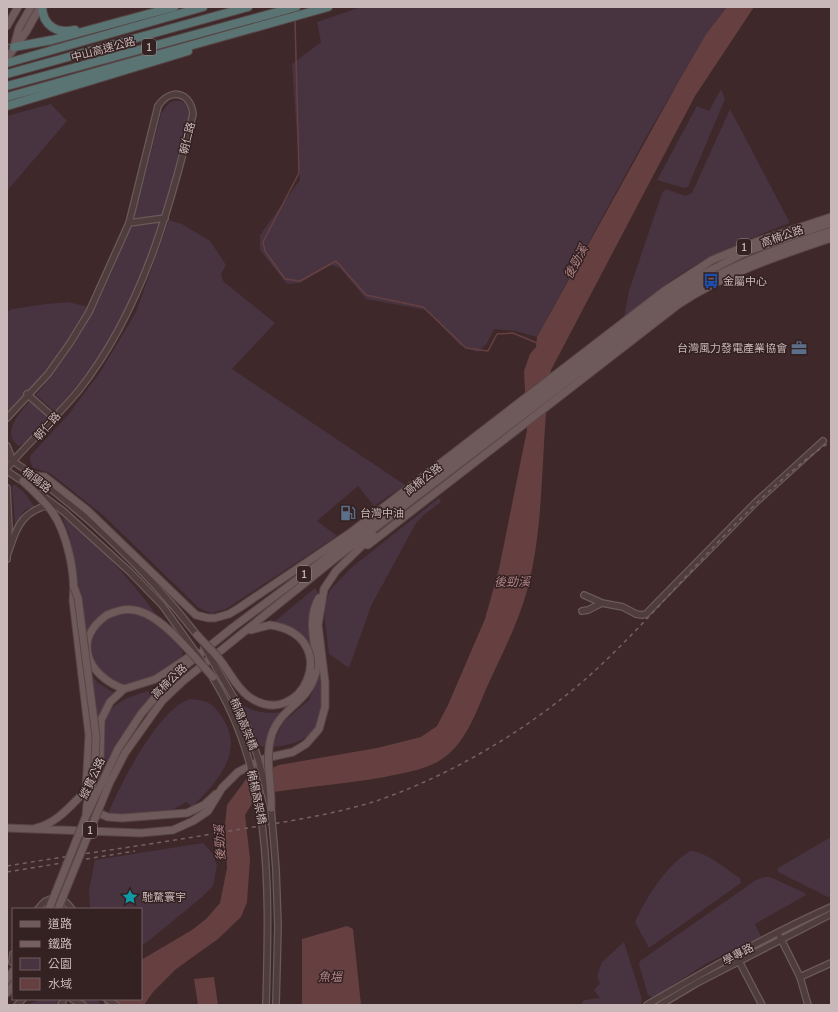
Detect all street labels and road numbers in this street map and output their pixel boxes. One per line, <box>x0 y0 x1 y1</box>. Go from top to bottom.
street label: 中山高速公路 <box>69 34 137 64</box>
road number: 1 <box>142 39 156 55</box>
street label: 朝仁路 <box>176 120 198 156</box>
street label: 高楠公路 <box>759 222 805 250</box>
road number: 1 <box>737 239 751 255</box>
street label: 朝仁路 <box>31 409 63 443</box>
street label: 高楠公路 <box>401 460 445 498</box>
street label: 楠陽路 <box>20 464 54 496</box>
road number: 1 <box>297 566 311 582</box>
street label: 高楠公路 <box>148 661 190 701</box>
street label: 楠陽高架橋 <box>227 696 261 752</box>
street label: 縱貫公路 <box>76 755 108 801</box>
street label: 楠楊高架橋 <box>244 769 270 825</box>
road number: 1 <box>83 822 97 838</box>
street label: 學專路 <box>720 940 756 968</box>

